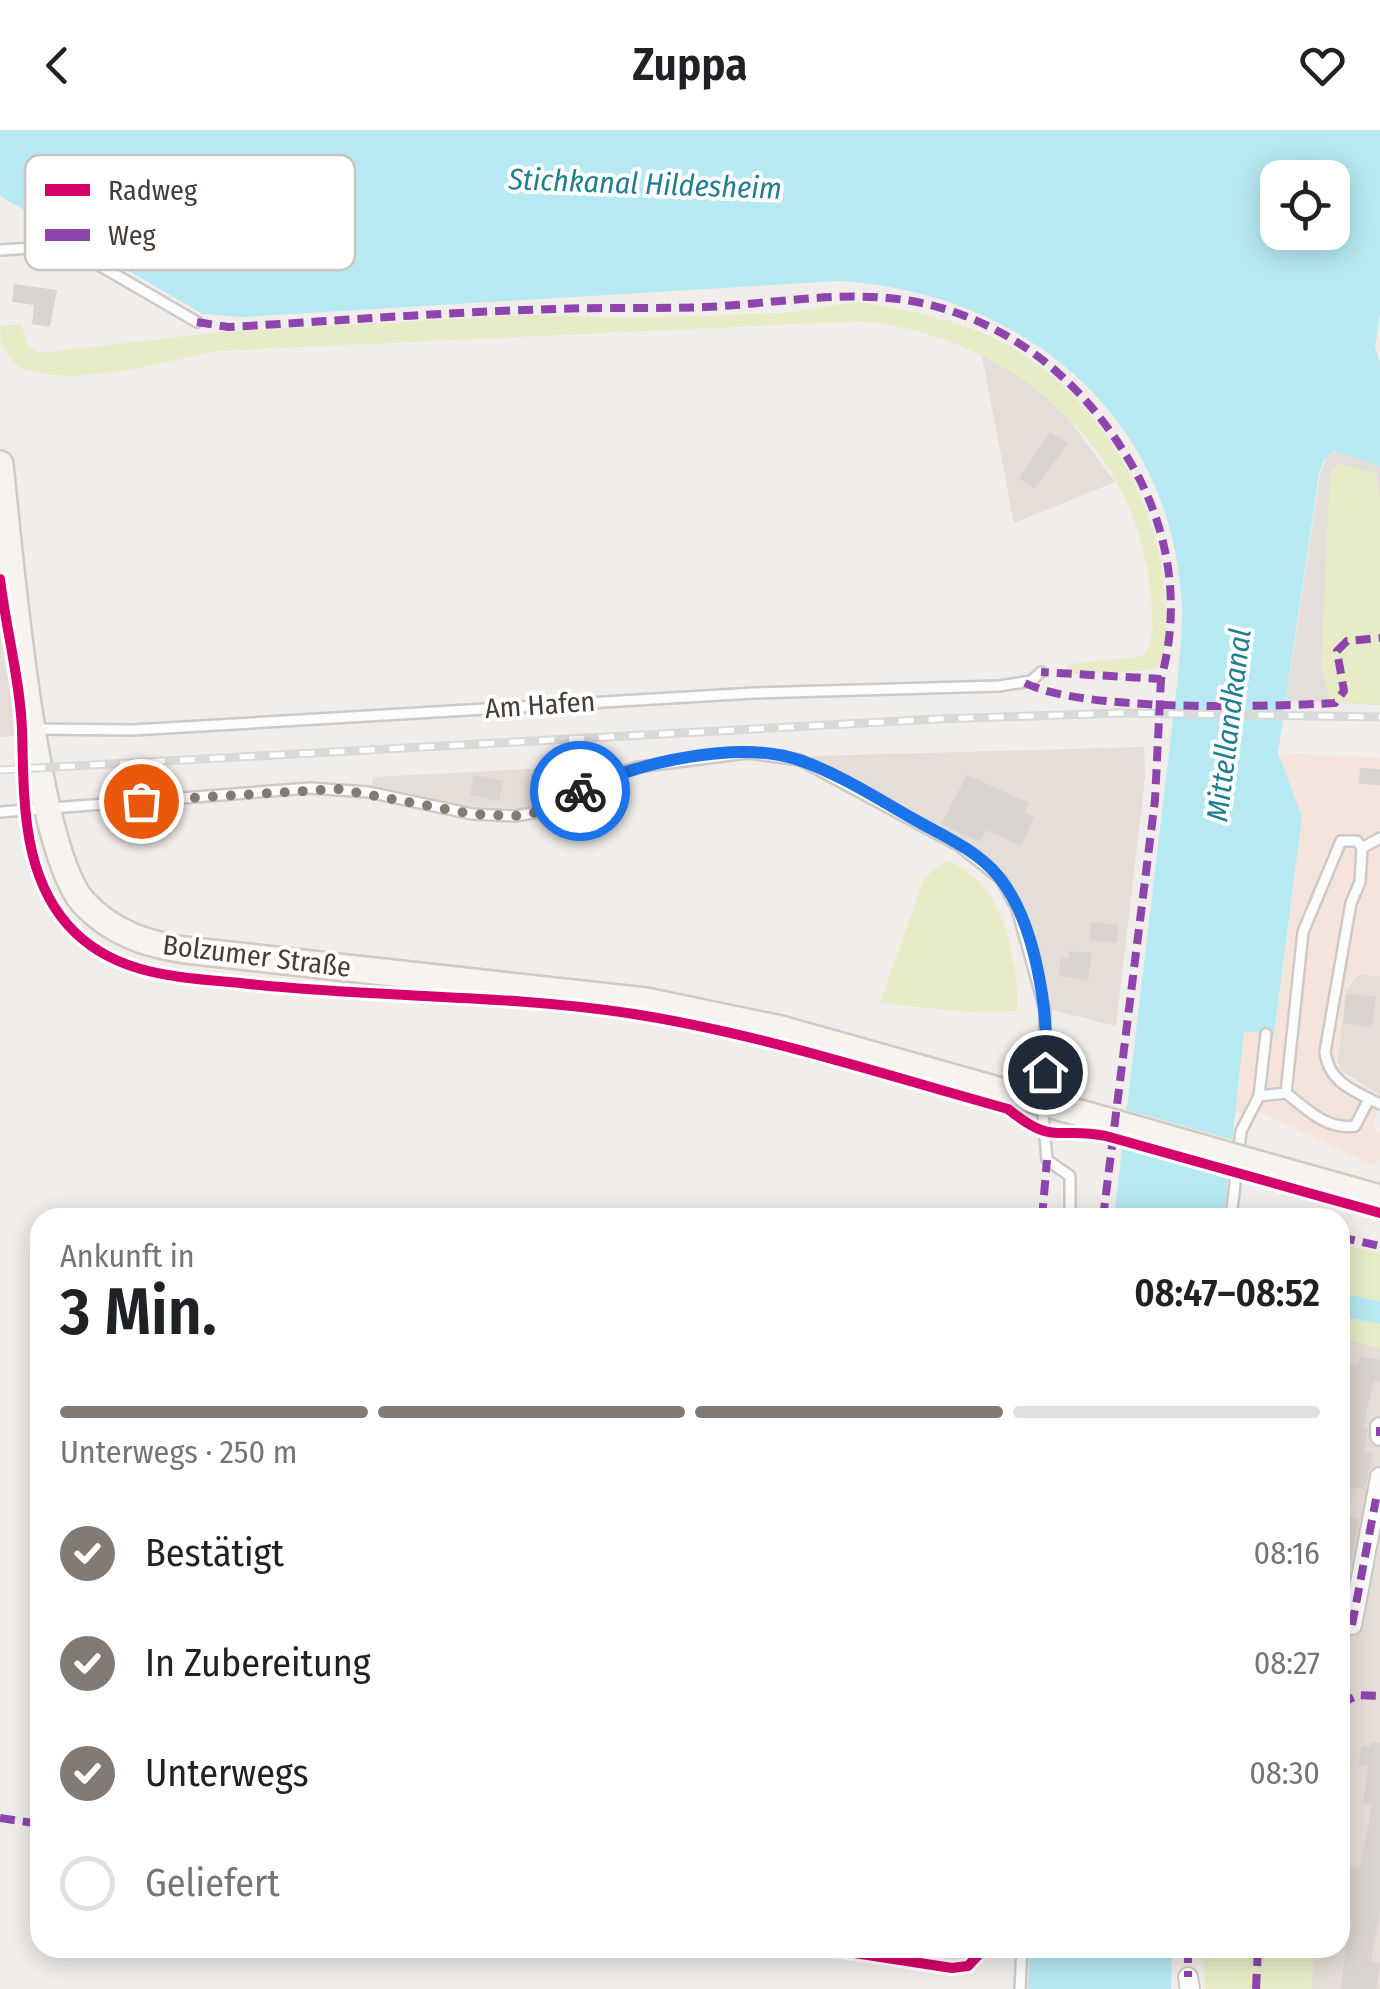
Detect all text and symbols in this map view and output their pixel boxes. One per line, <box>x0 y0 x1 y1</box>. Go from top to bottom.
icon: back <box>30 38 85 93</box>
text: Zuppa <box>632 38 748 92</box>
icon: heart <box>1295 38 1350 93</box>
legend <box>25 155 355 270</box>
map controls <box>1260 160 1350 250</box>
button: locate <box>1260 160 1350 250</box>
water label: Stichkanal Hildesheim <box>507 161 782 207</box>
text: Radweg <box>108 174 198 207</box>
text: Weg <box>108 219 157 252</box>
water label: Mittellandkanal <box>1199 626 1259 824</box>
street label: Am Hafen <box>484 685 596 725</box>
courier <box>530 741 630 841</box>
pin <box>99 759 184 844</box>
icon: bike <box>553 764 608 819</box>
icon: bag <box>114 774 169 829</box>
street label: Bolzumer Straße <box>161 928 353 984</box>
pin <box>1003 1030 1088 1115</box>
icon: home <box>1018 1045 1073 1100</box>
text: Ankunft in <box>60 1237 195 1275</box>
text: 08:47–08:52 <box>1134 1270 1320 1316</box>
text: 3 Min. <box>60 1273 217 1351</box>
text: Unterwegs · 250 m <box>60 1433 297 1471</box>
icon: check <box>60 1526 115 1581</box>
text: Bestätigt <box>145 1530 284 1576</box>
text: 08:16 <box>1254 1534 1320 1572</box>
icon: check <box>60 1636 115 1691</box>
text: In Zubereitung <box>145 1640 371 1686</box>
text: 08:27 <box>1254 1644 1320 1682</box>
icon: check <box>60 1746 115 1801</box>
text: Unterwegs <box>145 1750 309 1796</box>
text: 08:30 <box>1249 1754 1320 1792</box>
text: Geliefert <box>145 1860 280 1906</box>

